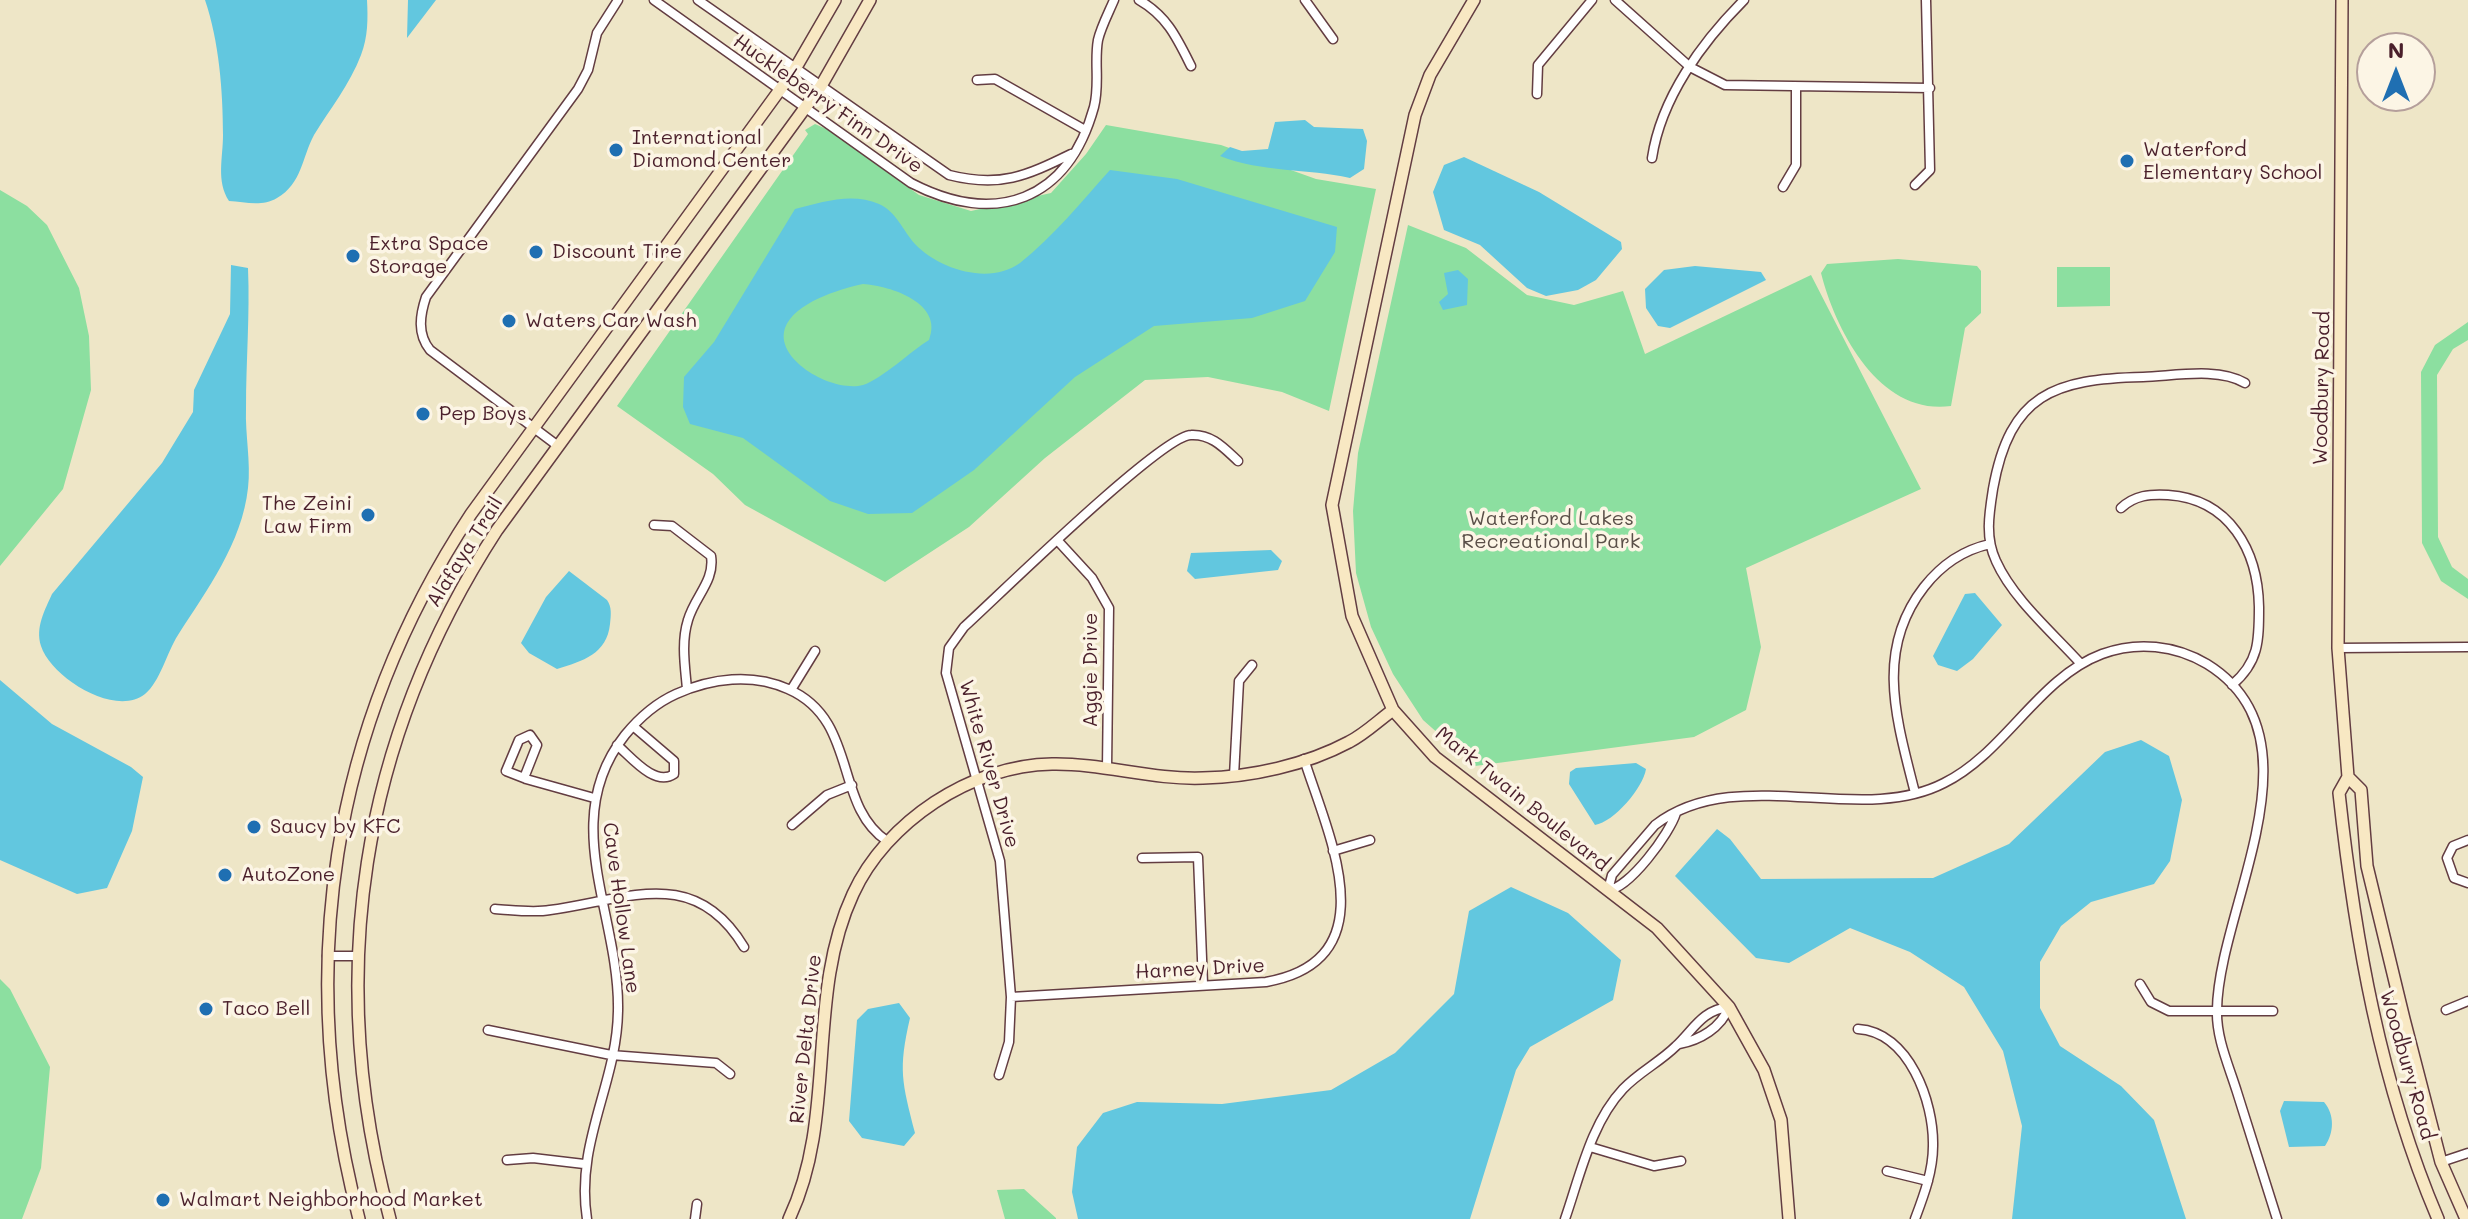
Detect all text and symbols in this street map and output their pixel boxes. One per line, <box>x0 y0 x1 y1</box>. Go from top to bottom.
street label: Huckleberry Finn Drive <box>729 29 927 179</box>
north arrow <box>2356 32 2436 112</box>
text: N <box>2388 35 2404 64</box>
place label: International Diamond Center <box>632 126 791 173</box>
place label: Waterford Elementary School <box>2143 138 2322 185</box>
marker: International Diamond Center <box>607 141 625 159</box>
marker: Waterford Elementary School <box>2118 152 2136 170</box>
place label: Extra Space Storage <box>369 232 489 279</box>
place label: Discount Tire <box>552 240 682 264</box>
marker: Discount Tire <box>527 243 545 261</box>
marker: Extra Space Storage <box>344 247 362 265</box>
place label: Waters Car Wash <box>525 309 697 333</box>
street label: Woodbury Road <box>2309 311 2335 465</box>
marker: Waters Car Wash <box>500 312 518 330</box>
place label: Pep Boys <box>439 402 527 426</box>
marker: Pep Boys <box>414 405 432 423</box>
place label: The Zeini Law Firm <box>262 492 352 539</box>
street label: Alafaya Trail <box>422 492 508 612</box>
marker: The Zeini Law Firm <box>359 506 377 524</box>
park label: Waterford Lakes Recreational Park <box>1462 507 1640 554</box>
street label: Aggie Drive <box>1079 613 1103 727</box>
street label: White River Drive <box>954 677 1024 851</box>
street label: Mark Twain Boulevard <box>1430 722 1614 876</box>
place label: Saucy by KFC <box>270 815 400 839</box>
marker: Saucy by KFC <box>245 818 263 836</box>
street label: Cave Hollow Lane <box>597 821 645 995</box>
place label: AutoZone <box>241 863 335 887</box>
marker: AutoZone <box>216 866 234 884</box>
street label: River Delta Drive <box>785 953 827 1125</box>
street label: Harney Drive <box>1135 954 1265 984</box>
street label: Woodbury Road <box>2374 988 2440 1142</box>
place label: Taco Bell <box>222 997 310 1021</box>
marker: Taco Bell <box>197 1000 215 1018</box>
place label: Walmart Neighborhood Market <box>179 1188 483 1212</box>
marker: Walmart Neighborhood Market <box>154 1191 172 1209</box>

